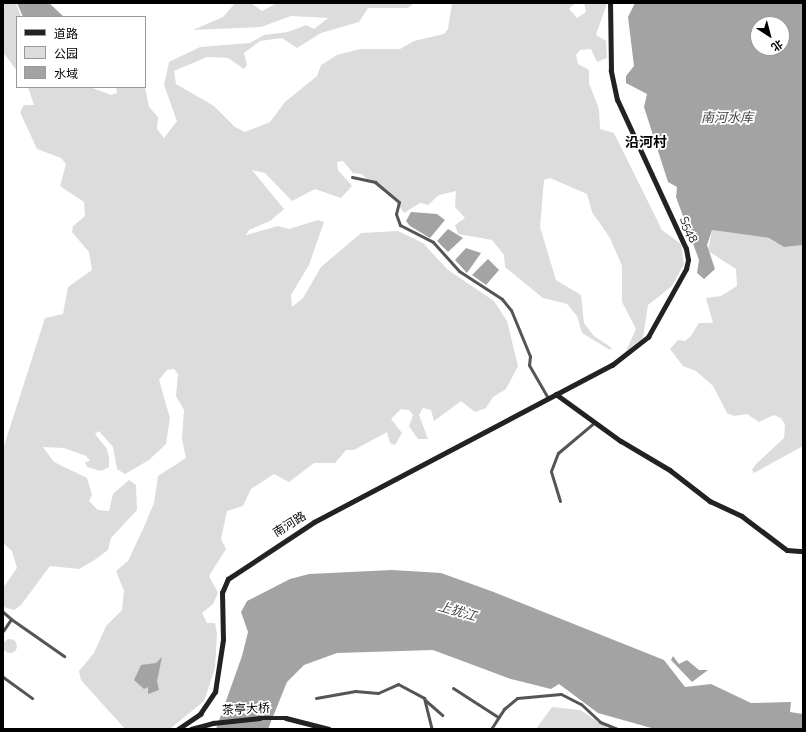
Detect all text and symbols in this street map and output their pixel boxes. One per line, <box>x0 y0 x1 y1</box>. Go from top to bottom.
legend <box>16 16 146 88</box>
north arrow <box>750 16 790 56</box>
text: 道路 <box>54 27 78 41</box>
text: 北 <box>768 37 785 54</box>
text: 公园 <box>54 47 78 61</box>
text: 水域 <box>54 67 78 81</box>
water label: 南河水库 <box>701 110 753 126</box>
district label: 沿河村 <box>625 134 667 150</box>
street label: S548 <box>676 215 700 245</box>
street label: 南河路 <box>271 509 309 541</box>
water label: 上犹江 <box>436 599 478 625</box>
street label: 茶亭大桥 <box>222 702 270 718</box>

